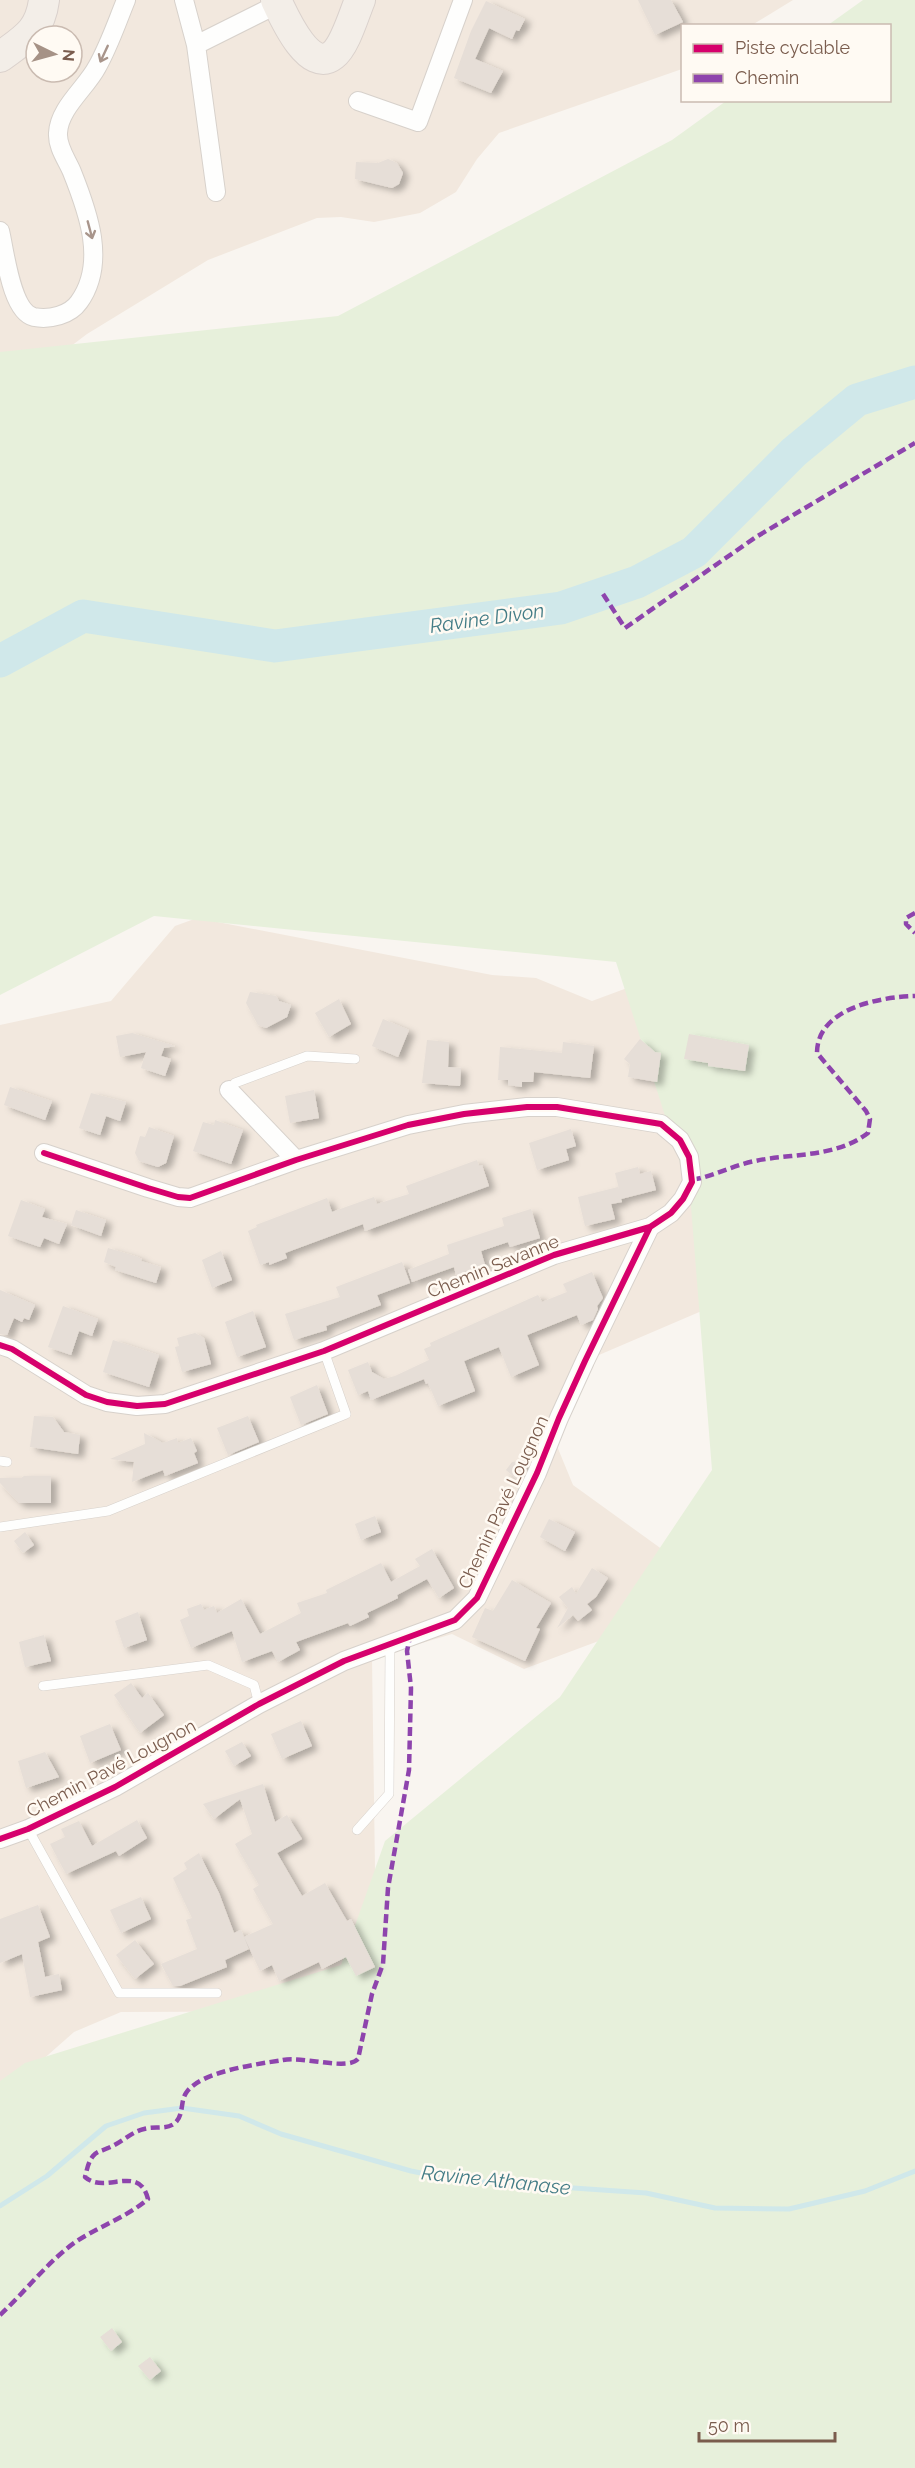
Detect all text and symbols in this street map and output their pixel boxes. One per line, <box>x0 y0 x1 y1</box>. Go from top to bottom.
north arrow <box>24 24 84 84</box>
legend <box>681 24 891 102</box>
text: Piste cyclable <box>735 37 851 58</box>
one-way arrow <box>97 45 109 63</box>
text: N <box>58 48 78 62</box>
text: Chemin <box>735 67 799 88</box>
one-way arrow <box>85 220 96 239</box>
water label: Ravine Divon <box>428 598 546 638</box>
street label: Chemin Savanne <box>424 1230 562 1302</box>
street label: Chemin Pavé Lougnon <box>454 1412 552 1592</box>
street label: Chemin Pavé Lougnon <box>23 1714 199 1822</box>
water label: Ravine Athanase <box>420 2160 572 2200</box>
scale bar <box>699 2405 836 2443</box>
text: 50 m <box>708 2415 750 2436</box>

